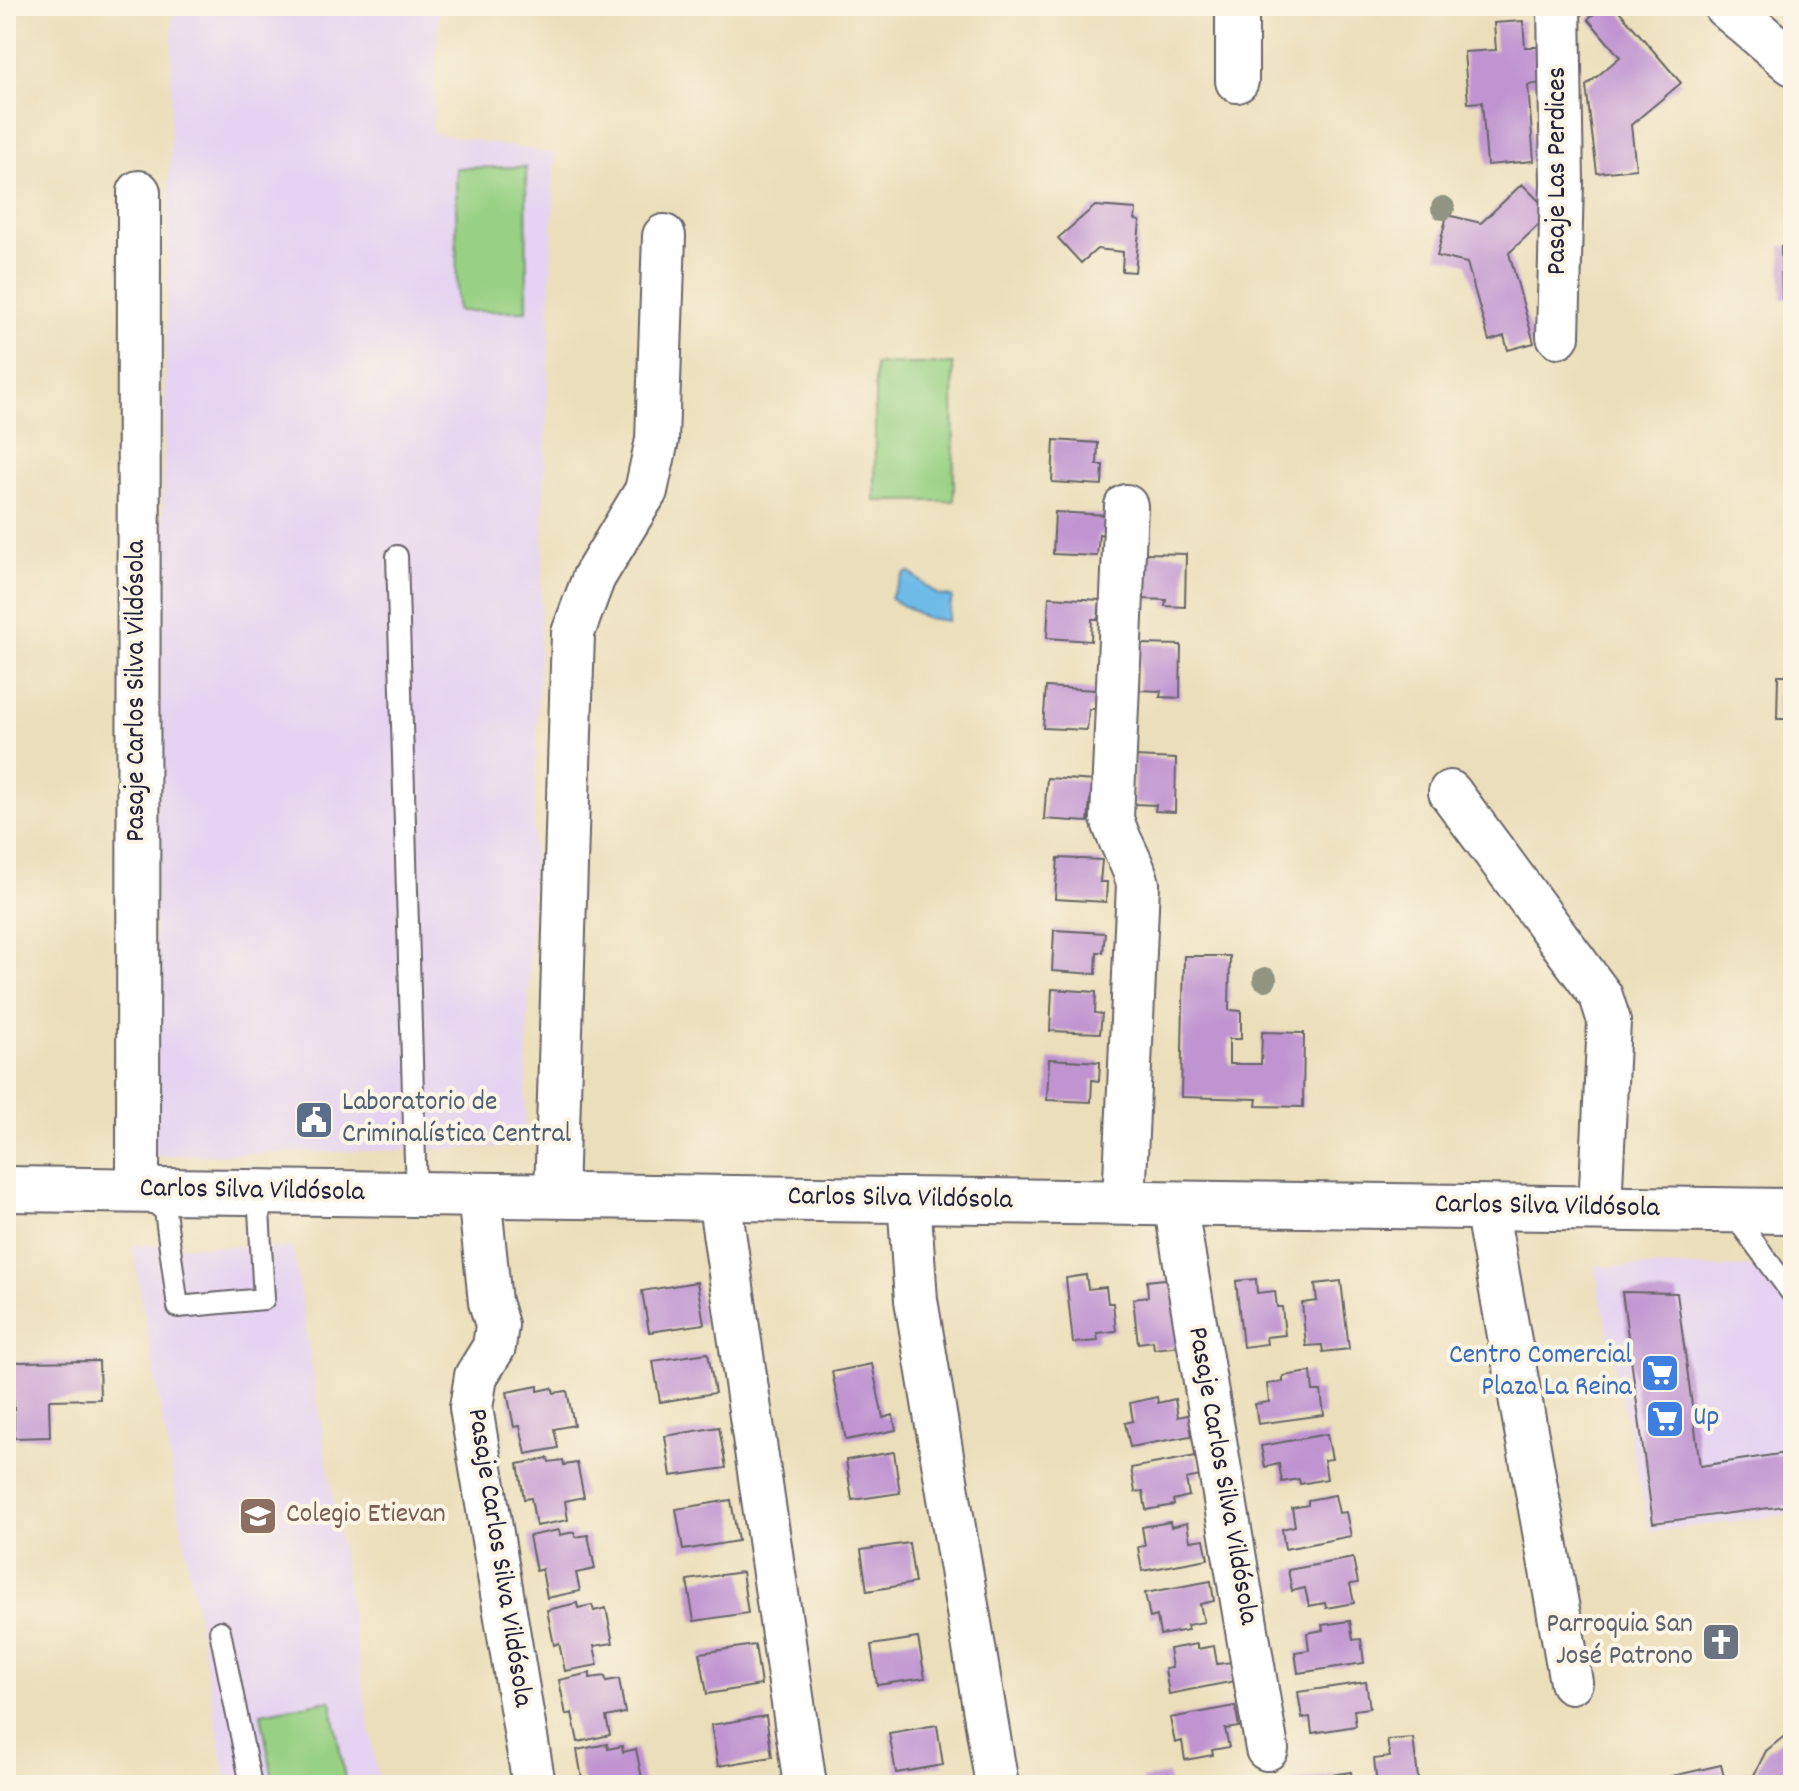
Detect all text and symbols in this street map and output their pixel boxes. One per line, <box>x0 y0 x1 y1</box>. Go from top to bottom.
street label: Pasaje Las Perdices <box>1539 67 1579 275</box>
street label: Pasaje Carlos Silva Vildósola <box>118 539 158 842</box>
place label: Laboratorio de Criminalística Central <box>342 1084 572 1156</box>
public building icon: Laboratorio de Criminalística Central <box>293 1099 335 1141</box>
street label: Carlos Silva Vildósola <box>139 1170 366 1214</box>
street label: Carlos Silva Vildósola <box>787 1178 1014 1222</box>
street label: Carlos Silva Vildósola <box>1434 1186 1661 1230</box>
street label: Pasaje Carlos Silva Vildósola <box>1175 1324 1267 1629</box>
place label: Centro Comercial Plaza La Reina <box>1449 1337 1633 1409</box>
supermarket icon: Centro Comercial Plaza La Reina <box>1639 1352 1681 1394</box>
supermarket icon: Up <box>1644 1398 1686 1440</box>
place label: Up <box>1693 1399 1719 1439</box>
street label: Pasaje Carlos Silva Vildósola <box>455 1406 541 1711</box>
school or university icon: Colegio Etievan <box>237 1495 279 1537</box>
place label: Colegio Etievan <box>286 1496 446 1536</box>
place label: Parroquia San José Patrono <box>1546 1606 1693 1678</box>
church icon: Parroquia San José Patrono <box>1700 1621 1742 1663</box>

